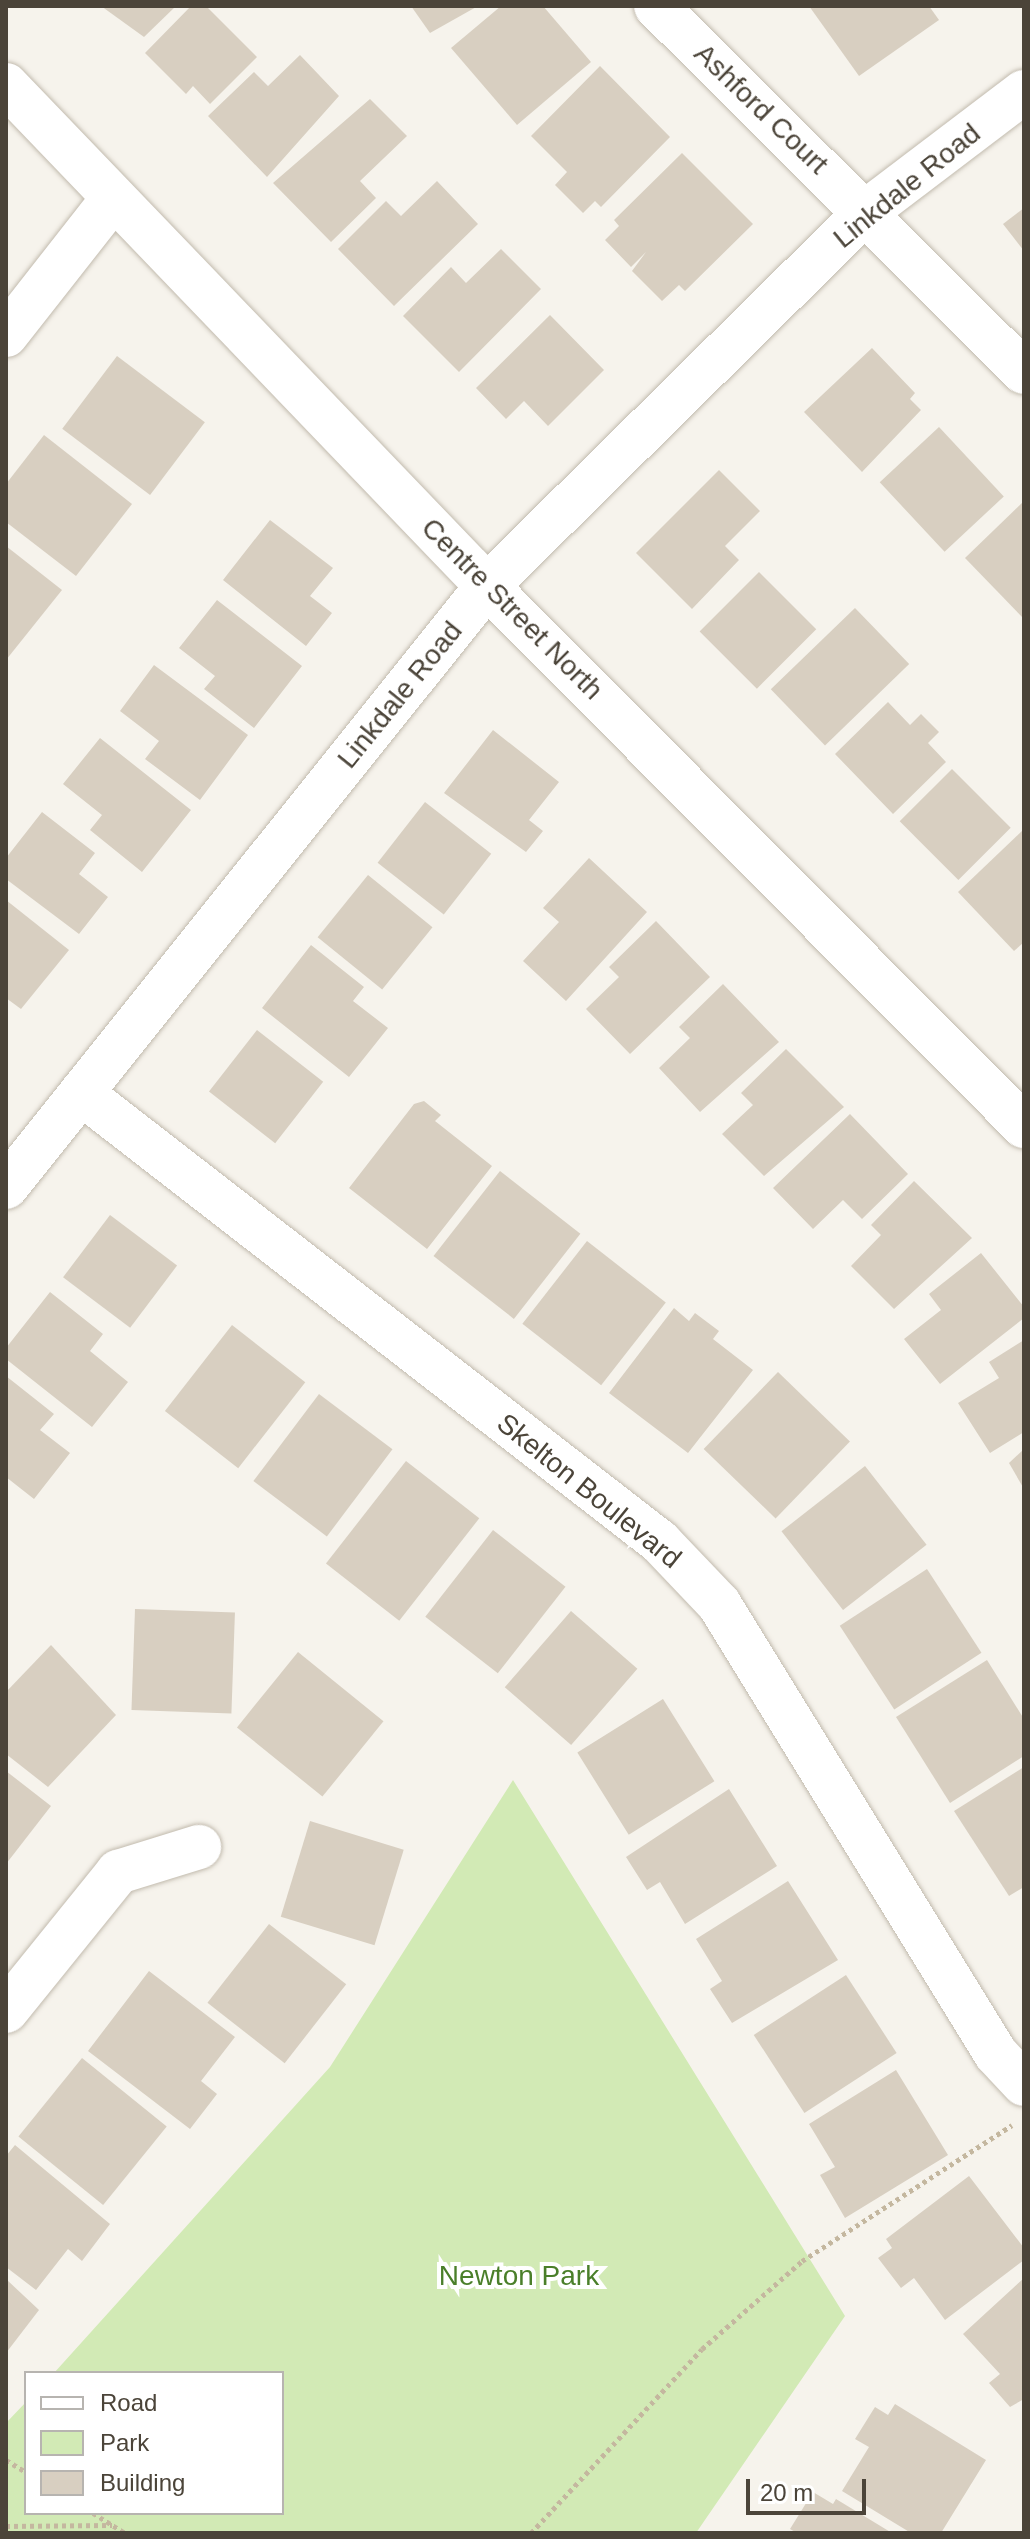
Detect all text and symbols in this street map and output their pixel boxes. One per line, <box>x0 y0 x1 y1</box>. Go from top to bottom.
street label: Ashford Court <box>687 37 835 181</box>
street label: Linkdale Road <box>827 117 987 255</box>
street label: Centre Street North <box>414 511 610 707</box>
street label: Linkdale Road <box>331 615 469 775</box>
street label: Skelton Boulevard <box>490 1406 688 1576</box>
park label: Newton Park <box>439 2259 599 2293</box>
legend <box>24 2371 284 2515</box>
text: Road <box>100 2389 157 2416</box>
text: Park <box>100 2429 149 2456</box>
scale bar <box>750 2463 870 2513</box>
text: Building <box>100 2469 185 2496</box>
text: 20 m <box>760 2479 813 2506</box>

